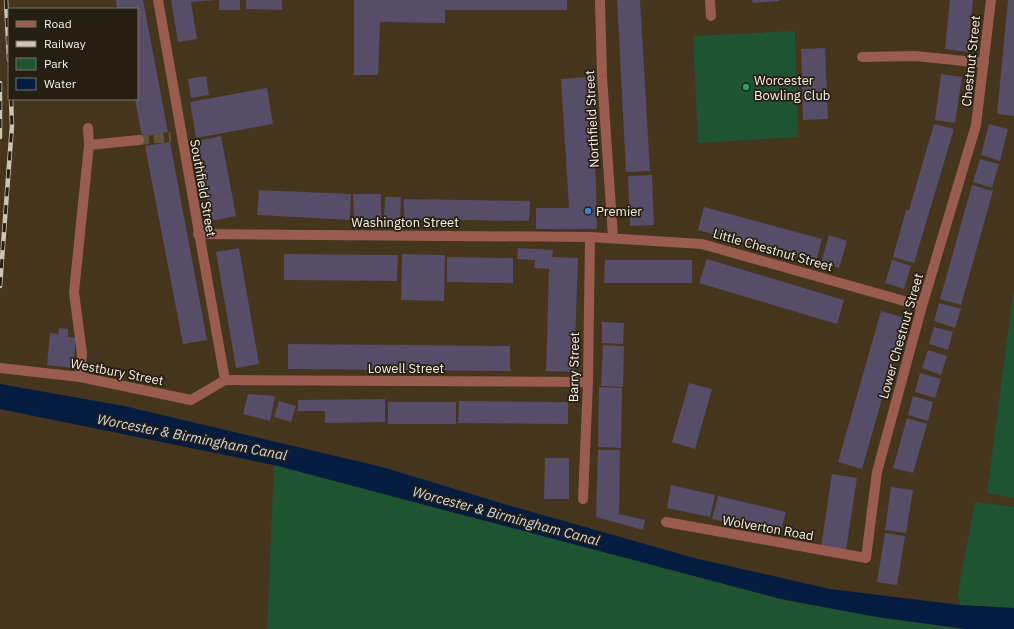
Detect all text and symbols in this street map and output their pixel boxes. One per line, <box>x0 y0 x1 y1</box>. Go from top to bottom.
legend <box>8 8 138 100</box>
street label: Chestnut Street <box>958 15 984 107</box>
text: Road <box>44 16 72 31</box>
text: Railway <box>44 36 86 51</box>
text: Park <box>44 56 69 71</box>
street label: Northfield Street <box>581 70 603 168</box>
place label: Worcester Bowling Club <box>754 72 830 104</box>
text: Water <box>44 76 77 91</box>
marker: Worcester Bowling Club <box>741 82 751 92</box>
street label: Southfield Street <box>186 138 220 238</box>
place label: Premier <box>596 203 642 220</box>
marker: Premier <box>583 206 593 216</box>
street label: Washington Street <box>351 214 459 231</box>
street label: Little Chestnut Street <box>711 225 835 275</box>
street label: Lower Chestnut Street <box>875 271 927 401</box>
street label: Barry Street <box>565 332 583 402</box>
street label: Westbury Street <box>69 355 165 389</box>
street label: Lowell Street <box>368 360 444 377</box>
water label: Worcester & Birmingham Canal <box>96 410 289 464</box>
water label: Worcester & Birmingham Canal <box>410 482 602 550</box>
street label: Wolverton Road <box>721 512 815 544</box>

